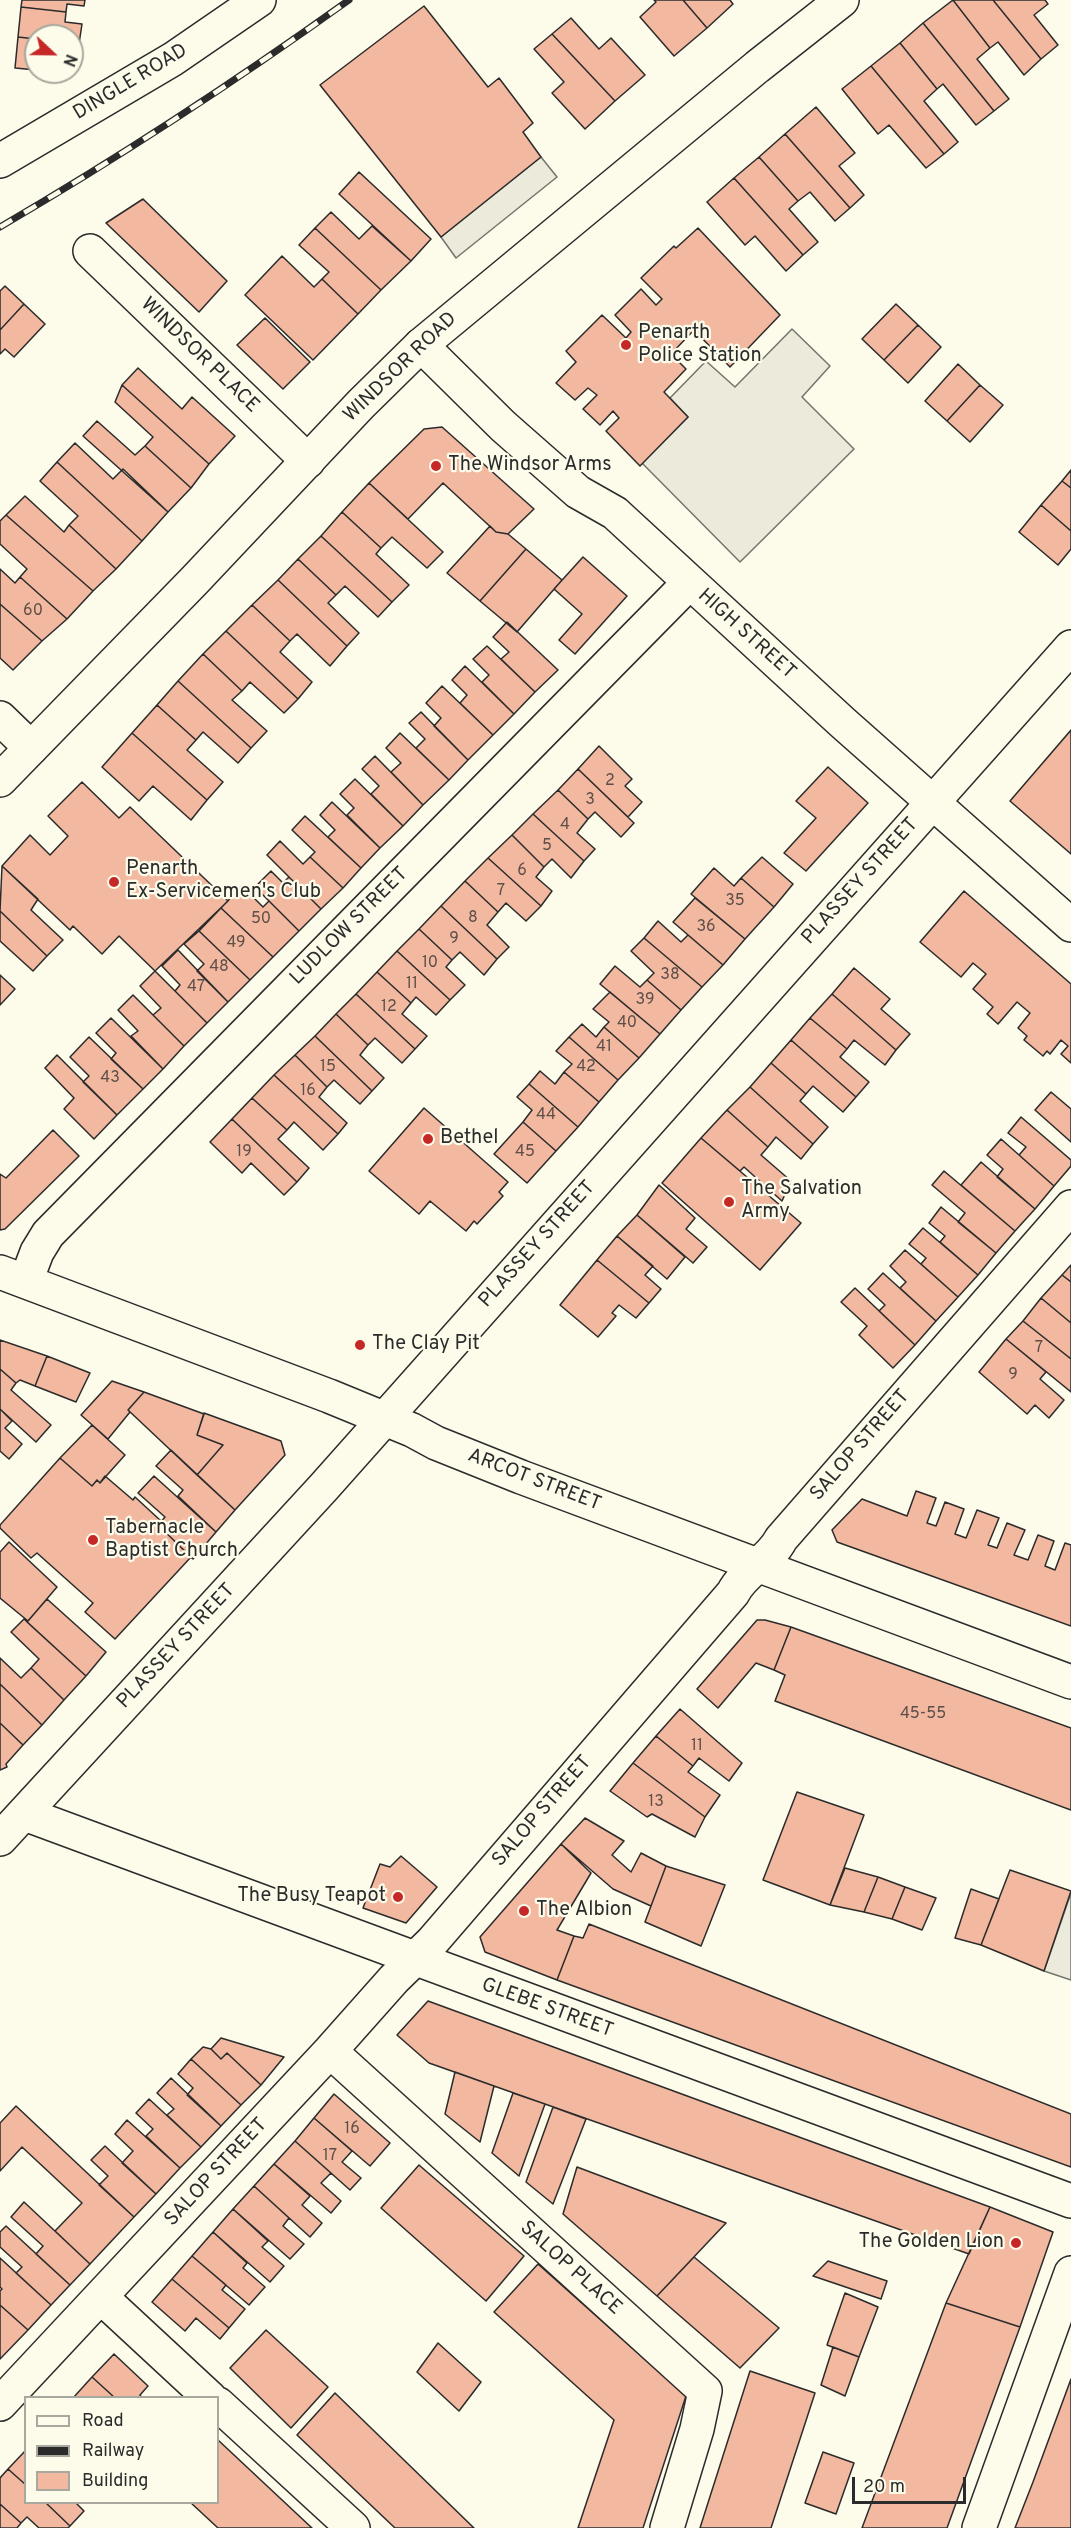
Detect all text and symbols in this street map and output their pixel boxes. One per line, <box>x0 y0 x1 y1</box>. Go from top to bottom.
north arrow <box>24 24 84 84</box>
street label: DINGLE ROAD <box>70 40 192 126</box>
street label: WINDSOR PLACE <box>135 293 263 419</box>
street label: WINDSOR ROAD <box>339 308 463 428</box>
place label: Penarth Police Station <box>638 322 762 369</box>
marker: Penarth Police Station <box>619 338 633 352</box>
place label: The Windsor Arms <box>448 454 612 478</box>
marker: The Windsor Arms <box>429 459 443 473</box>
street label: HIGH STREET <box>692 585 800 685</box>
house number: 60 <box>23 602 43 622</box>
house number: 2 <box>605 772 615 792</box>
house number: 3 <box>585 791 595 811</box>
street label: PLASSEY STREET <box>798 814 924 950</box>
house number: 4 <box>560 816 570 836</box>
house number: 5 <box>542 837 552 857</box>
place label: Penarth Ex-Servicemen's Club <box>126 858 321 905</box>
house number: 6 <box>517 862 527 882</box>
street label: LUDLOW STREET <box>286 863 414 991</box>
marker: Penarth Ex-Servicemen's Club <box>107 875 121 889</box>
house number: 7 <box>497 882 505 902</box>
house number: 35 <box>725 892 745 912</box>
house number: 8 <box>468 909 478 929</box>
house number: 50 <box>251 910 271 930</box>
house number: 36 <box>696 918 716 938</box>
house number: 9 <box>449 930 459 950</box>
house number: 49 <box>226 934 246 954</box>
house number: 10 <box>422 954 438 974</box>
house number: 48 <box>209 958 229 978</box>
house number: 38 <box>660 966 680 986</box>
house number: 11 <box>406 975 418 995</box>
house number: 47 <box>187 978 205 998</box>
house number: 39 <box>636 991 654 1011</box>
house number: 12 <box>381 998 397 1018</box>
house number: 40 <box>617 1014 637 1034</box>
house number: 41 <box>596 1038 612 1058</box>
house number: 15 <box>320 1058 336 1078</box>
house number: 42 <box>576 1058 596 1078</box>
house number: 43 <box>100 1069 120 1089</box>
house number: 16 <box>300 1082 316 1102</box>
house number: 44 <box>536 1106 556 1126</box>
place label: Bethel <box>440 1127 499 1151</box>
marker: Bethel <box>421 1132 435 1146</box>
house number: 19 <box>236 1143 252 1163</box>
house number: 45 <box>515 1143 535 1163</box>
street label: PLASSEY STREET <box>475 1177 601 1313</box>
place label: The Salvation Army <box>741 1178 862 1225</box>
marker: The Salvation Army <box>722 1195 736 1209</box>
place label: The Clay Pit <box>372 1333 480 1357</box>
marker: The Clay Pit <box>353 1338 367 1352</box>
house number: 7 <box>1035 1339 1043 1359</box>
house number: 9 <box>1008 1366 1018 1386</box>
street label: SALOP STREET <box>806 1385 916 1507</box>
street label: ARCOT STREET <box>464 1445 604 1517</box>
place label: Tabernacle Baptist Church <box>105 1517 238 1564</box>
marker: Tabernacle Baptist Church <box>86 1533 100 1547</box>
street label: PLASSEY STREET <box>113 1579 241 1715</box>
house number: 45-55 <box>900 1705 946 1725</box>
house number: 11 <box>691 1737 703 1757</box>
street label: SALOP STREET <box>488 1751 598 1873</box>
house number: 13 <box>648 1793 664 1813</box>
place label: The Busy Teapot <box>237 1885 386 1909</box>
marker: The Busy Teapot <box>391 1890 405 1904</box>
place label: The Albion <box>536 1899 632 1923</box>
marker: The Albion <box>517 1904 531 1918</box>
street label: GLEBE STREET <box>478 1974 616 2044</box>
street label: SALOP STREET <box>161 2114 273 2232</box>
house number: 16 <box>344 2120 360 2140</box>
house number: 17 <box>323 2147 337 2167</box>
street label: SALOP PLACE <box>514 2217 626 2321</box>
place label: The Golden Lion <box>858 2231 1004 2255</box>
marker: The Golden Lion <box>1009 2236 1023 2250</box>
legend <box>24 2396 219 2504</box>
text: Road <box>82 2410 124 2433</box>
text: Railway <box>82 2440 144 2463</box>
scale bar <box>855 2465 969 2503</box>
text: Building <box>82 2470 148 2493</box>
text: 20 m <box>863 2476 905 2499</box>

